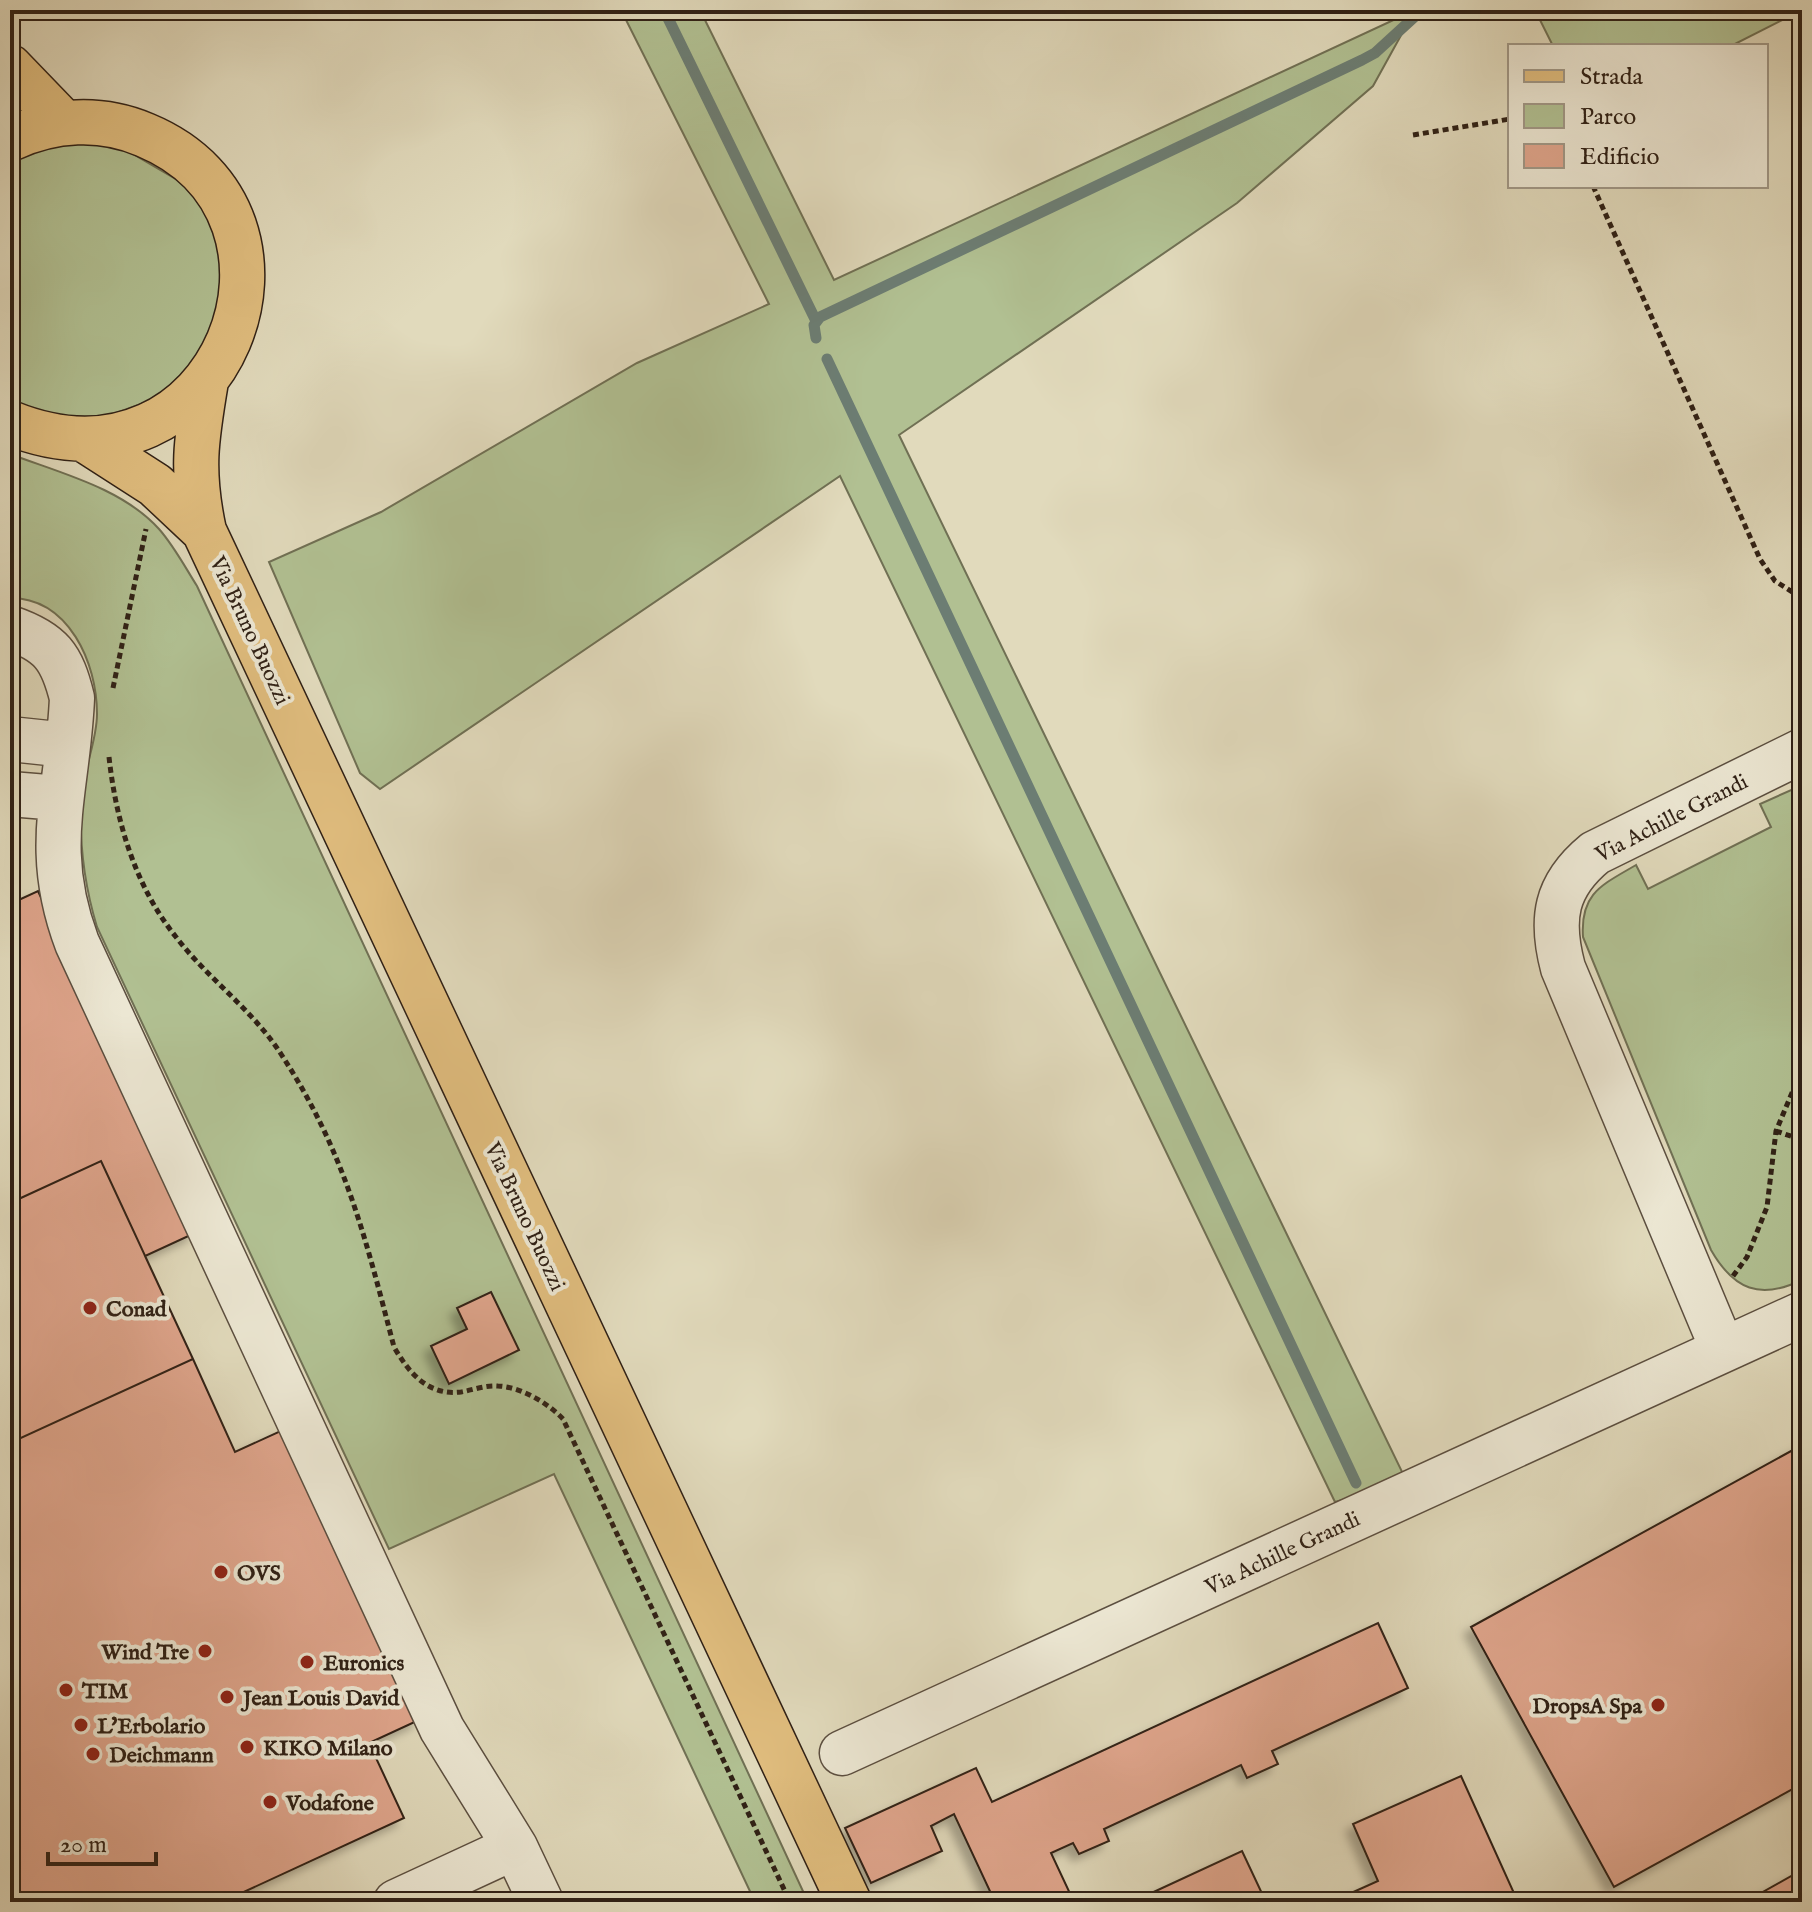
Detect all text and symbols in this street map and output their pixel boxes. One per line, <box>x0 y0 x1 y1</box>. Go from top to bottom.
legend <box>1508 44 1768 188</box>
text: Strada <box>1580 62 1644 93</box>
text: Parco <box>1580 102 1636 133</box>
text: Edificio <box>1580 142 1659 173</box>
street label: Via Bruno Buozzi <box>202 551 296 710</box>
street label: Via Achille Grandi <box>1590 768 1753 870</box>
street label: Via Bruno Buozzi <box>477 1137 571 1296</box>
place label: Conad <box>106 1296 168 1324</box>
marker: Conad <box>81 1299 99 1317</box>
street label: Via Achille Grandi <box>1200 1506 1365 1602</box>
place label: OVS <box>237 1560 281 1588</box>
marker: OVS <box>212 1563 230 1581</box>
place label: Wind Tre <box>100 1639 189 1667</box>
marker: Wind Tre <box>196 1642 214 1660</box>
place label: Euronics <box>323 1650 404 1678</box>
marker: Euronics <box>298 1653 316 1671</box>
place label: TIM <box>81 1678 128 1706</box>
marker: TIM <box>57 1681 75 1699</box>
place label: Jean Louis David <box>240 1685 401 1713</box>
marker: Jean Louis David <box>218 1688 236 1706</box>
place label: DropsA Spa <box>1532 1693 1642 1721</box>
marker: DropsA Spa <box>1649 1696 1667 1714</box>
place label: L'Erbolario <box>97 1713 205 1741</box>
marker: L'Erbolario <box>72 1716 90 1734</box>
place label: KIKO Milano <box>263 1735 393 1763</box>
marker: KIKO Milano <box>238 1738 256 1756</box>
place label: Deichmann <box>109 1742 214 1770</box>
marker: Deichmann <box>84 1745 102 1763</box>
place label: Vodafone <box>285 1790 374 1818</box>
marker: Vodafone <box>261 1793 279 1811</box>
scale bar <box>48 1816 156 1866</box>
text: 20 m <box>60 1830 107 1861</box>

